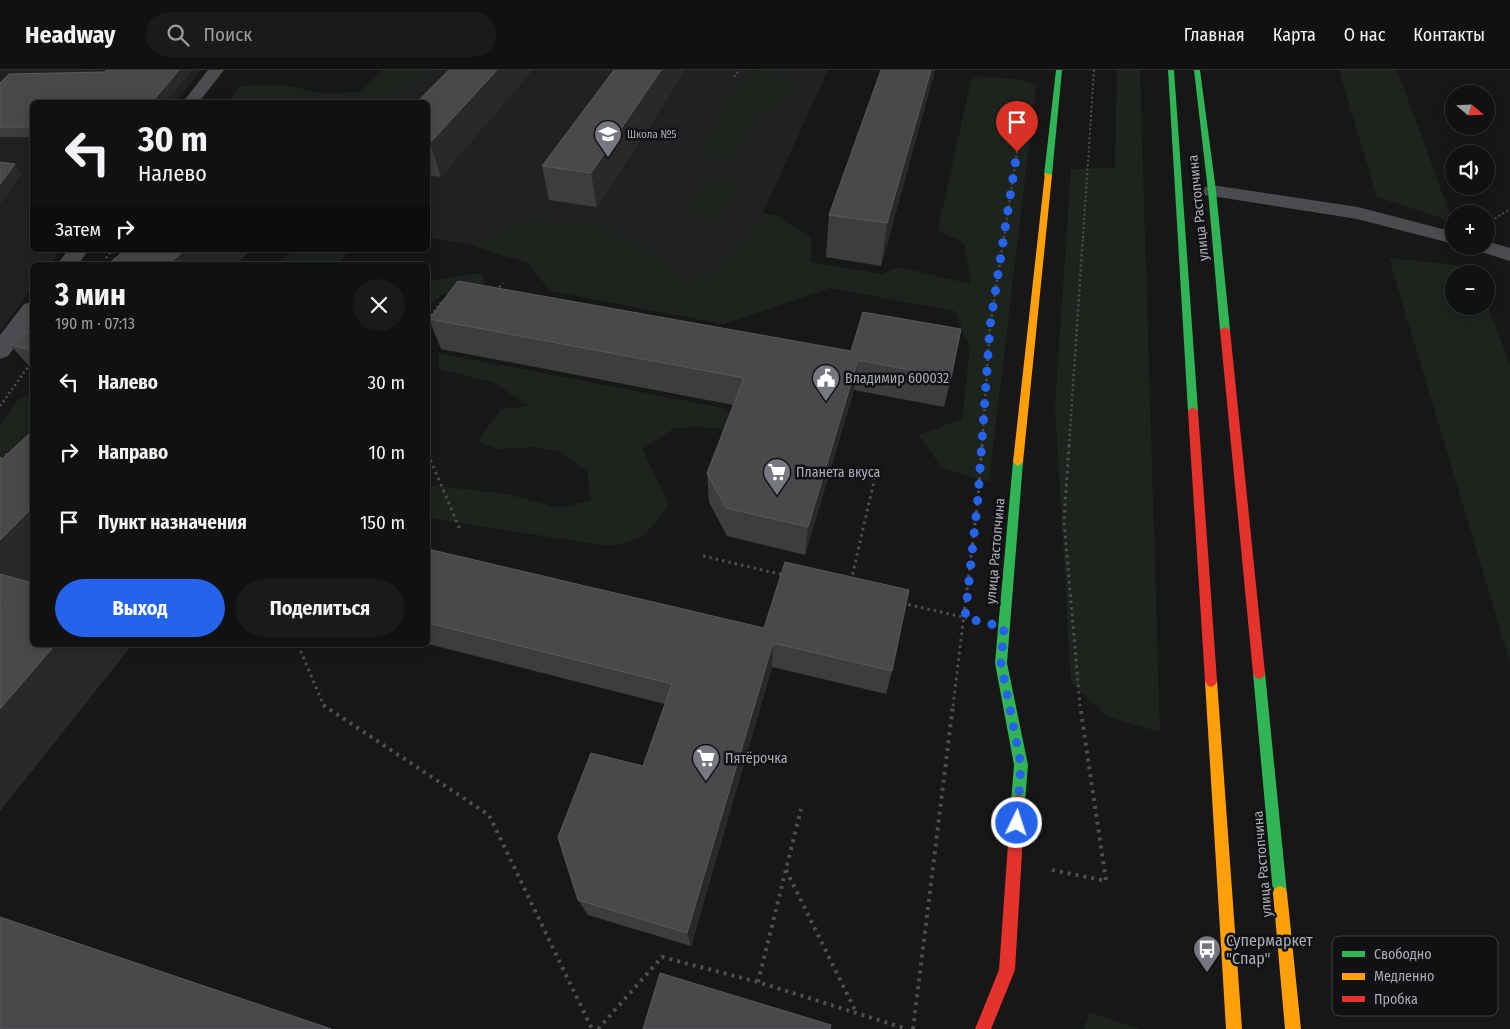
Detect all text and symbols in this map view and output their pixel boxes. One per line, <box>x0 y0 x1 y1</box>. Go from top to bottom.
search box <box>146 12 496 57</box>
text: Headway <box>25 21 116 49</box>
icon: search <box>164 21 192 49</box>
text: Поиск <box>204 23 252 46</box>
text: Главная <box>1184 24 1245 46</box>
text: Карта <box>1273 24 1316 46</box>
text: О нас <box>1344 24 1385 46</box>
text: Контакты <box>1413 24 1485 46</box>
north arrow <box>1445 85 1495 135</box>
map controls <box>1445 85 1495 315</box>
pin <box>996 101 1038 152</box>
icon: arrive <box>1003 108 1031 136</box>
text: 30 m <box>138 118 208 160</box>
school or university icon: Школа №5 <box>593 119 623 158</box>
icon: left <box>55 120 120 185</box>
place label: Школа №5 <box>627 128 677 141</box>
button: sound <box>1445 145 1495 195</box>
street label: улица Растопчина <box>1184 154 1213 262</box>
text: Налево <box>138 160 207 187</box>
button: + <box>1445 205 1495 255</box>
icon: right <box>111 215 139 243</box>
text: Затем <box>55 218 101 241</box>
button: − <box>1445 265 1495 315</box>
text: 3 мин <box>55 277 126 313</box>
button: close <box>353 279 405 331</box>
text: 190 m · 07:13 <box>55 314 135 333</box>
public building icon: Владимир 600032 <box>811 363 841 402</box>
icon: left <box>55 368 83 396</box>
place label: Владимир 600032 <box>845 370 949 387</box>
text: Налево <box>98 371 158 394</box>
text: 30 m <box>367 371 405 394</box>
icon: right <box>55 438 83 466</box>
text: Направо <box>98 441 168 464</box>
text: 10 m <box>369 441 405 464</box>
supermarket icon: Планета вкуса <box>762 457 792 496</box>
place label: Планета вкуса <box>796 464 881 481</box>
street label: улица Растопчина <box>982 497 1009 605</box>
icon: arrive <box>55 508 83 536</box>
text: Пункт назначения <box>98 511 247 534</box>
text: 150 m <box>360 511 405 534</box>
button: Выход <box>55 579 225 637</box>
button: Поделиться <box>235 579 405 637</box>
supermarket icon: Пятёрочка <box>691 743 721 782</box>
place label: Пятёрочка <box>725 750 788 767</box>
position arrow <box>990 796 1042 848</box>
street label: улица Растопчина <box>1249 810 1276 918</box>
place label: Супермаркет "Спар" <box>1226 931 1313 968</box>
bus stop icon: Супермаркет "Спар" <box>1192 934 1222 973</box>
legend <box>1332 936 1498 1016</box>
text: Свободно <box>1374 946 1432 963</box>
text: Медленно <box>1374 968 1434 985</box>
text: Пробка <box>1374 991 1418 1008</box>

